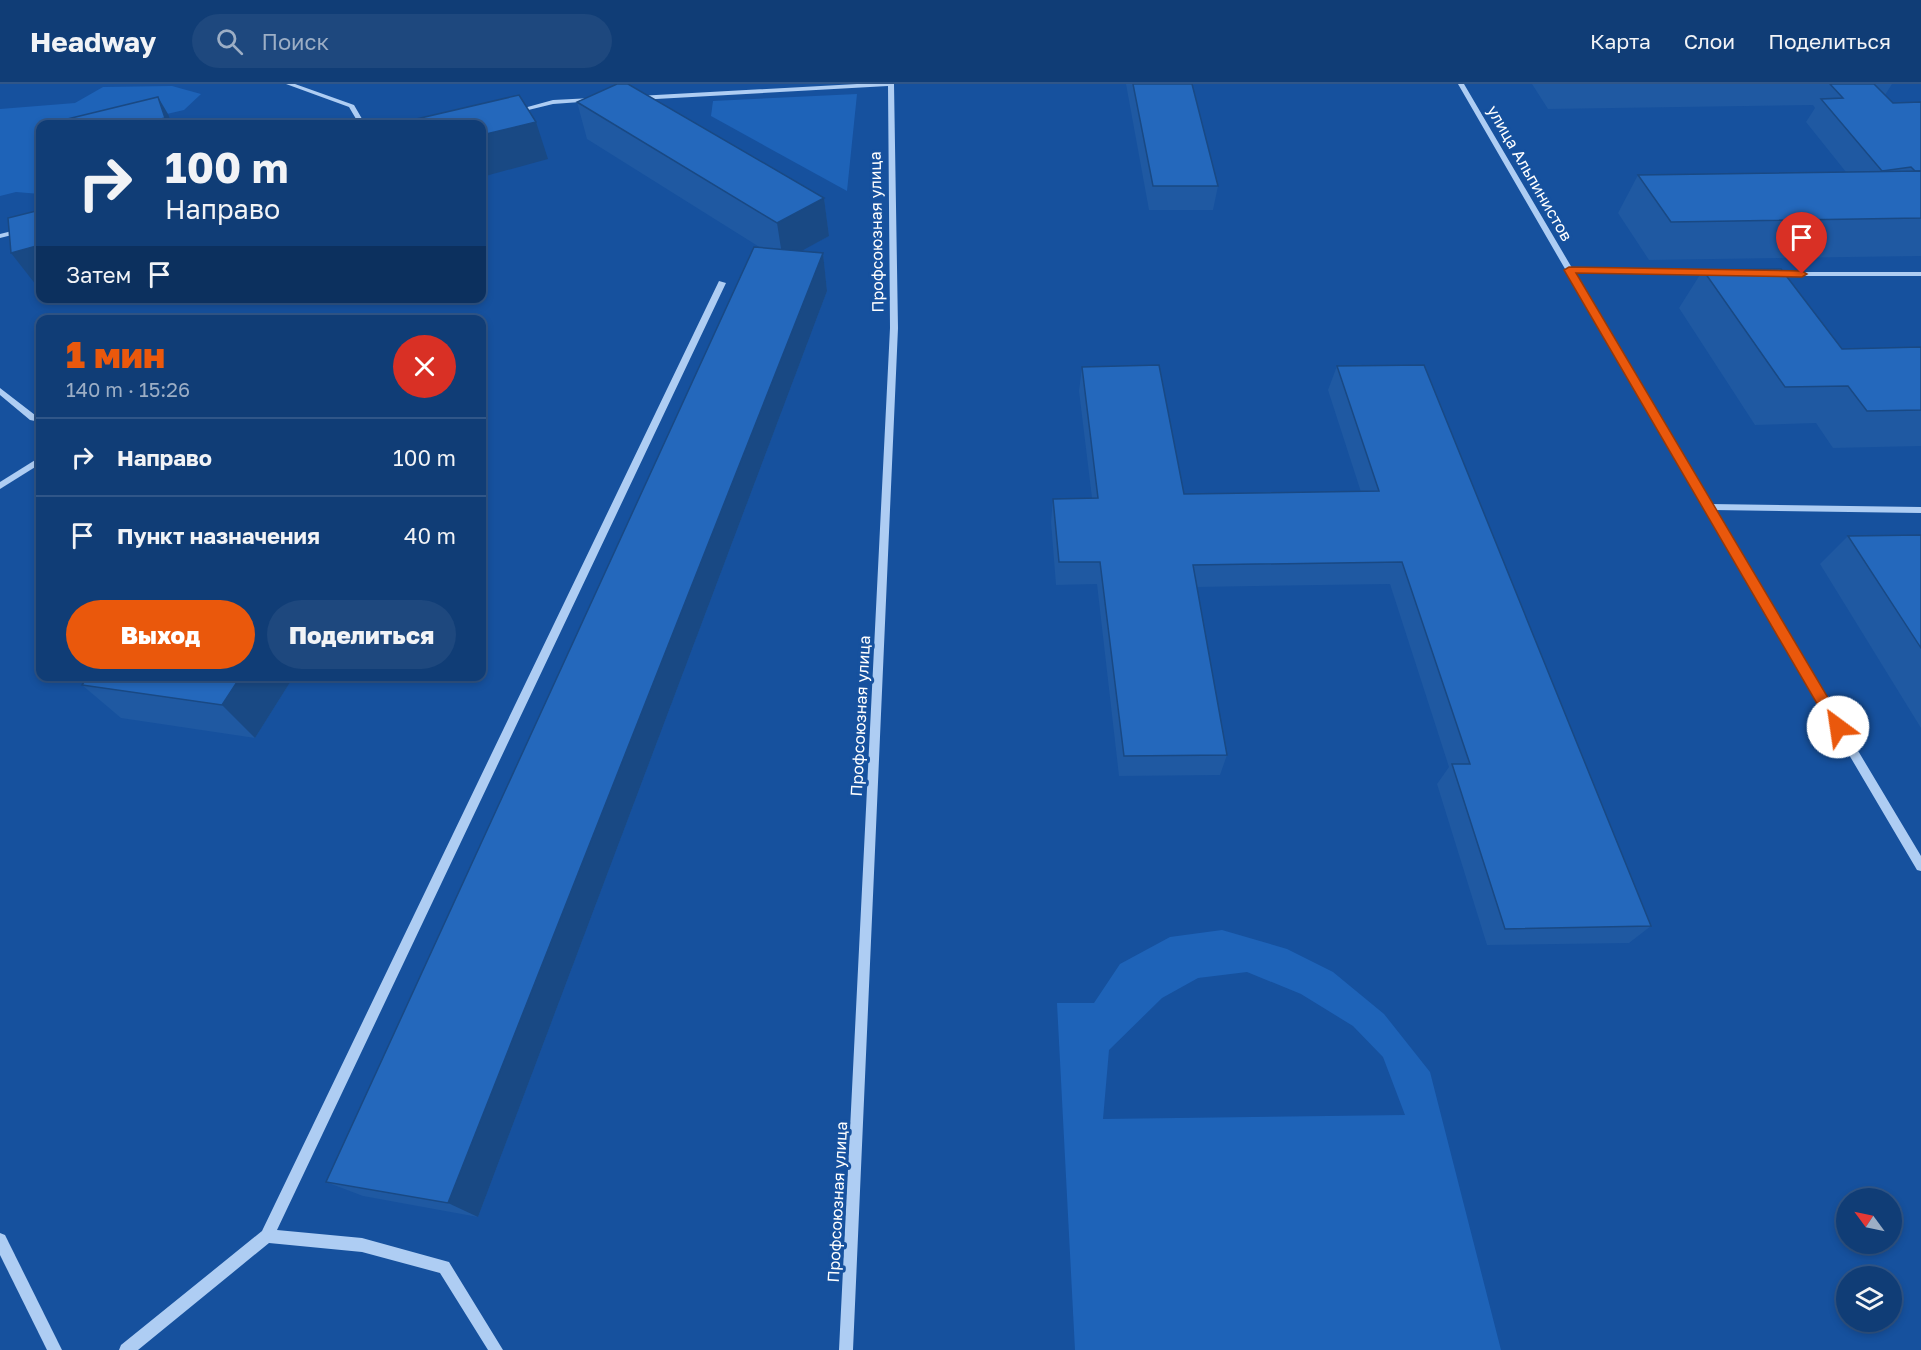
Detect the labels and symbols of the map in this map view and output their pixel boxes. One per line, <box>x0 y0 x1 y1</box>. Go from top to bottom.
street label: улица Альпинистов <box>1483 101 1577 245</box>
street label: Профсоюзная улица <box>865 151 887 313</box>
pin <box>1776 212 1827 274</box>
street label: Профсоюзная улица <box>846 635 874 797</box>
position arrow <box>1806 695 1870 759</box>
street label: Профсоюзная улица <box>823 1121 851 1283</box>
north arrow <box>1836 1188 1902 1254</box>

